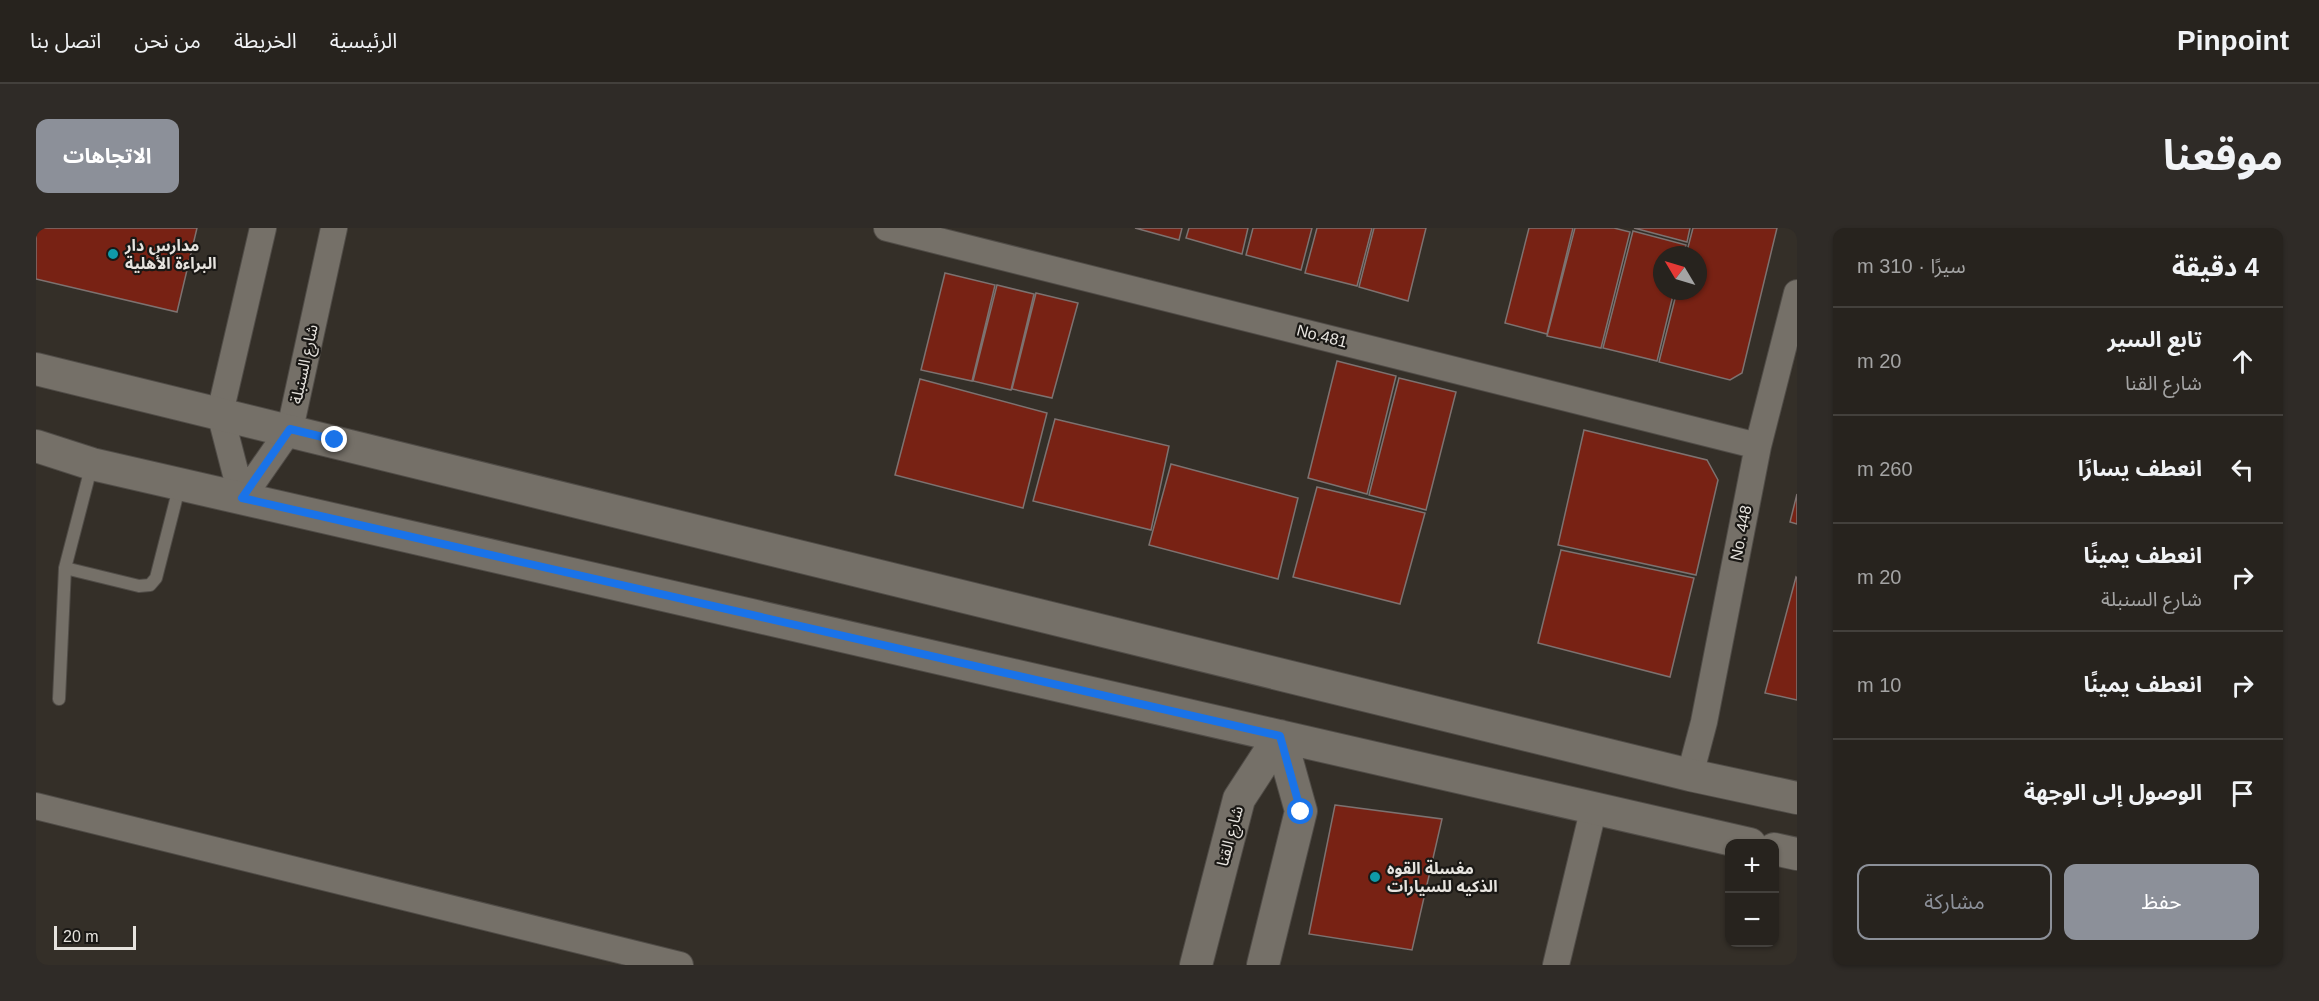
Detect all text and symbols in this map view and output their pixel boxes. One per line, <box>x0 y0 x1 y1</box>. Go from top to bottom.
text: Pinpoint <box>2177 25 2289 56</box>
text: اتصل بنا <box>30 29 101 52</box>
text: من نحن <box>134 29 201 52</box>
text: الخريطة <box>234 29 297 52</box>
text: الرئيسية <box>330 29 397 52</box>
button: الاتجاهات <box>36 119 179 193</box>
text: موقعنا <box>2163 132 2283 179</box>
place label: مدارس دار البراءة الأهلية <box>124 237 217 273</box>
north arrow <box>1653 246 1707 300</box>
marker: مدارس دار البراءة الأهلية <box>106 247 120 261</box>
text: 4 دقيقة <box>2172 252 2259 282</box>
text: سيرًا · 310 m <box>1857 255 1966 277</box>
street label: No.481 <box>1295 322 1349 351</box>
street label: شارع السنبلة <box>287 323 325 406</box>
text: تابع السير <box>2108 327 2202 352</box>
icon: ahead <box>2226 345 2259 378</box>
text: 20 m <box>1857 350 1901 372</box>
text: شارع القنا <box>2125 372 2202 394</box>
route end <box>321 426 347 452</box>
icon: left <box>2226 453 2259 486</box>
text: انعطف يسارًا <box>2078 456 2202 481</box>
text: 260 m <box>1857 458 1913 480</box>
street label: No. 448 <box>1727 504 1755 562</box>
text: انعطف يمينًا <box>2083 543 2202 568</box>
icon: right <box>2226 561 2259 594</box>
text: 20 m <box>1857 566 1901 588</box>
text: شارع السنبلة <box>2101 588 2202 610</box>
icon: right <box>2226 669 2259 702</box>
text: انعطف يمينًا <box>2083 672 2202 697</box>
text: 10 m <box>1857 674 1901 696</box>
icon: arrive <box>2226 777 2259 810</box>
text: الوصول إلى الوجهة <box>2024 780 2202 805</box>
route start <box>1287 798 1313 824</box>
street label: شارع القنا <box>1214 804 1250 869</box>
map controls <box>1725 839 1779 947</box>
button: + <box>1725 839 1779 893</box>
place label: مغسلة القوه الذكيه للسيارات <box>1387 859 1498 896</box>
button: مشاركة <box>1857 864 2052 940</box>
button: حفظ <box>2064 864 2259 940</box>
marker: مغسلة القوه الذكيه للسيارات <box>1368 870 1382 884</box>
button: − <box>1725 893 1779 947</box>
scale bar <box>54 923 136 950</box>
text: 20 m <box>63 928 99 945</box>

